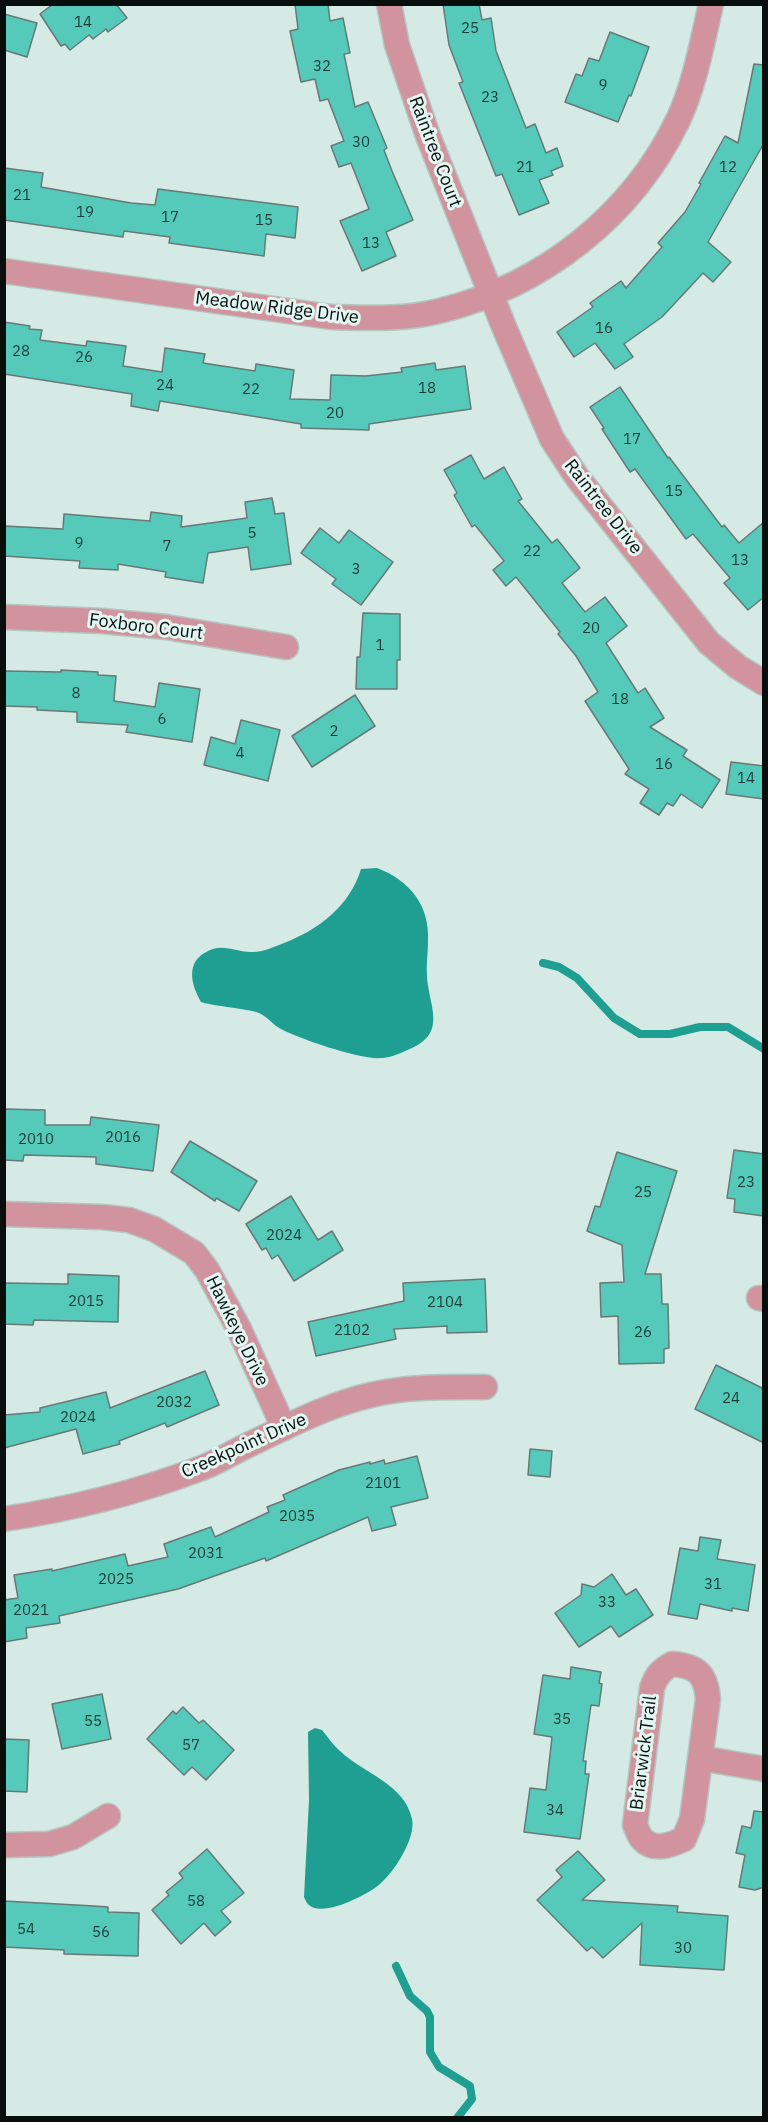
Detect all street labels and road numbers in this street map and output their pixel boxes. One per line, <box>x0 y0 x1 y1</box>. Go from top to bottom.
street label: Raintree Court <box>404 94 466 210</box>
street label: Meadow Ridge Drive <box>194 287 360 329</box>
street label: Raintree Drive <box>559 455 647 559</box>
street label: Foxboro Court <box>88 609 204 645</box>
street label: Hawkeye Drive <box>201 1272 273 1390</box>
street label: Creekpoint Drive <box>178 1409 310 1483</box>
street label: Briarwick Trail <box>626 1694 662 1812</box>

